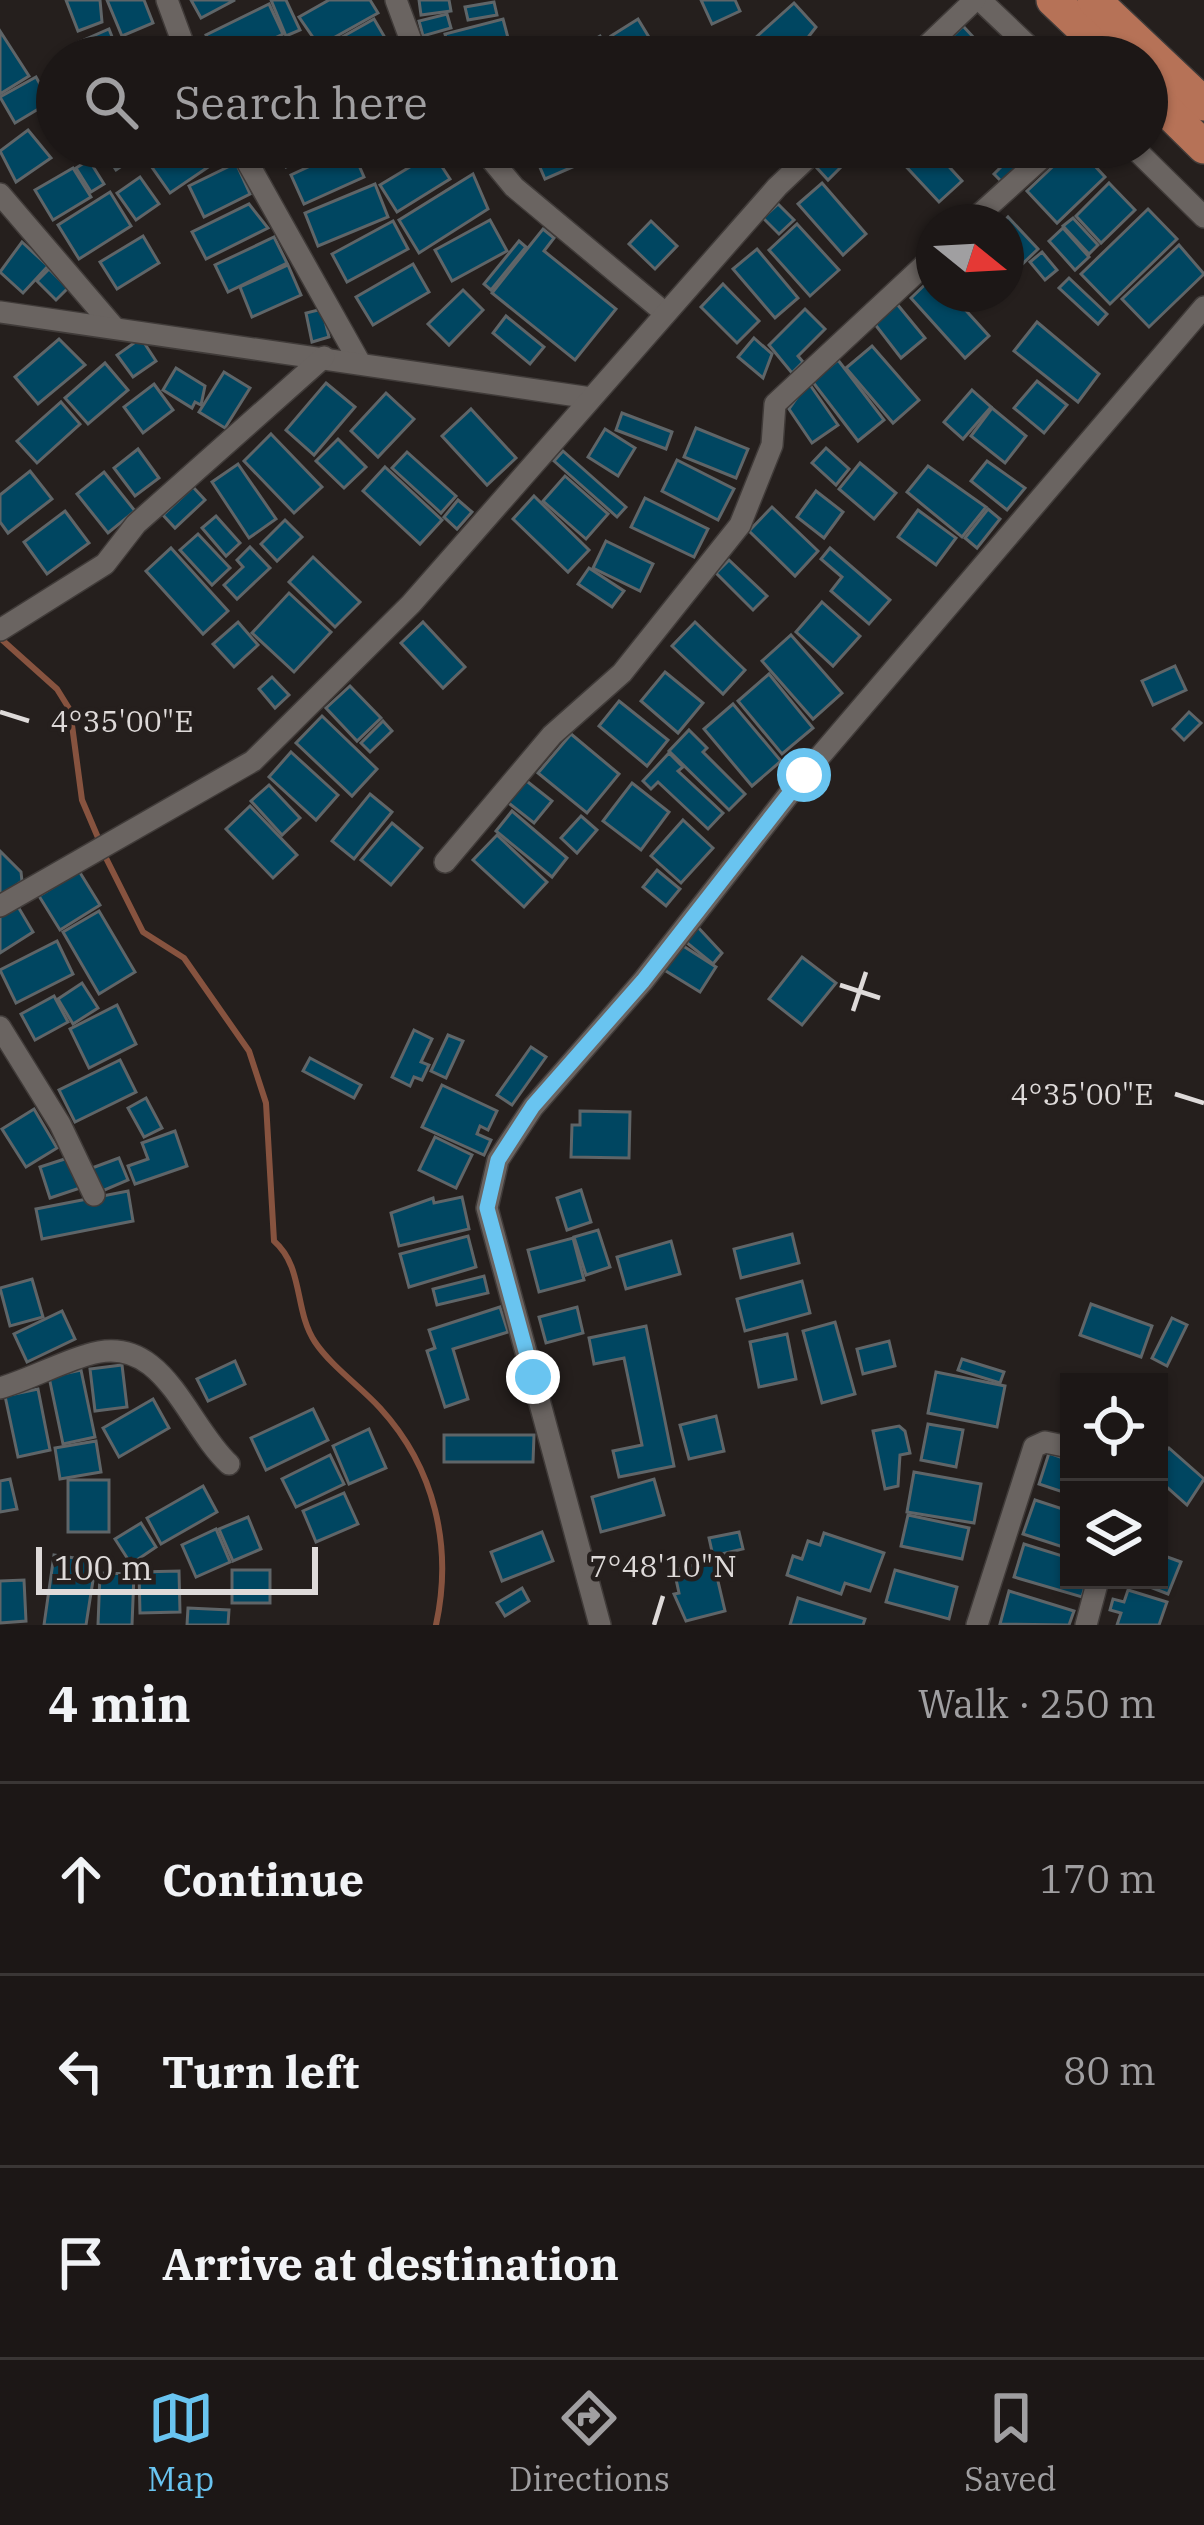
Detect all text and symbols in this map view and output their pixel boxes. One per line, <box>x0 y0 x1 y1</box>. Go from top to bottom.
search box <box>36 36 1168 168</box>
icon: search <box>78 69 144 135</box>
text: Search here <box>174 73 428 131</box>
north arrow <box>916 204 1024 312</box>
text: 4°35'00"E <box>51 701 193 740</box>
route start <box>777 748 831 802</box>
text: 4°35'00"E <box>1011 1074 1153 1113</box>
route end <box>506 1350 560 1404</box>
map controls <box>1060 1373 1168 1589</box>
button: locate <box>1060 1373 1168 1481</box>
button: layers <box>1060 1481 1168 1589</box>
scale bar <box>36 1541 318 1594</box>
text: 100 m <box>54 1546 153 1589</box>
text: 7°48'10"N <box>590 1546 737 1585</box>
text: 4 min <box>48 1670 191 1736</box>
text: Walk · 250 m <box>918 1678 1156 1729</box>
icon: ahead <box>48 1846 114 1912</box>
text: Continue <box>162 1850 364 1908</box>
text: 170 m <box>1040 1853 1156 1904</box>
icon: left <box>48 2038 114 2104</box>
text: Turn left <box>162 2042 359 2100</box>
text: 80 m <box>1063 2045 1156 2096</box>
icon: arrive <box>48 2230 114 2296</box>
text: Arrive at destination <box>162 2234 619 2292</box>
tab: Map <box>147 2385 214 2500</box>
tab: Directions <box>509 2385 670 2500</box>
tab: Saved <box>964 2385 1057 2500</box>

